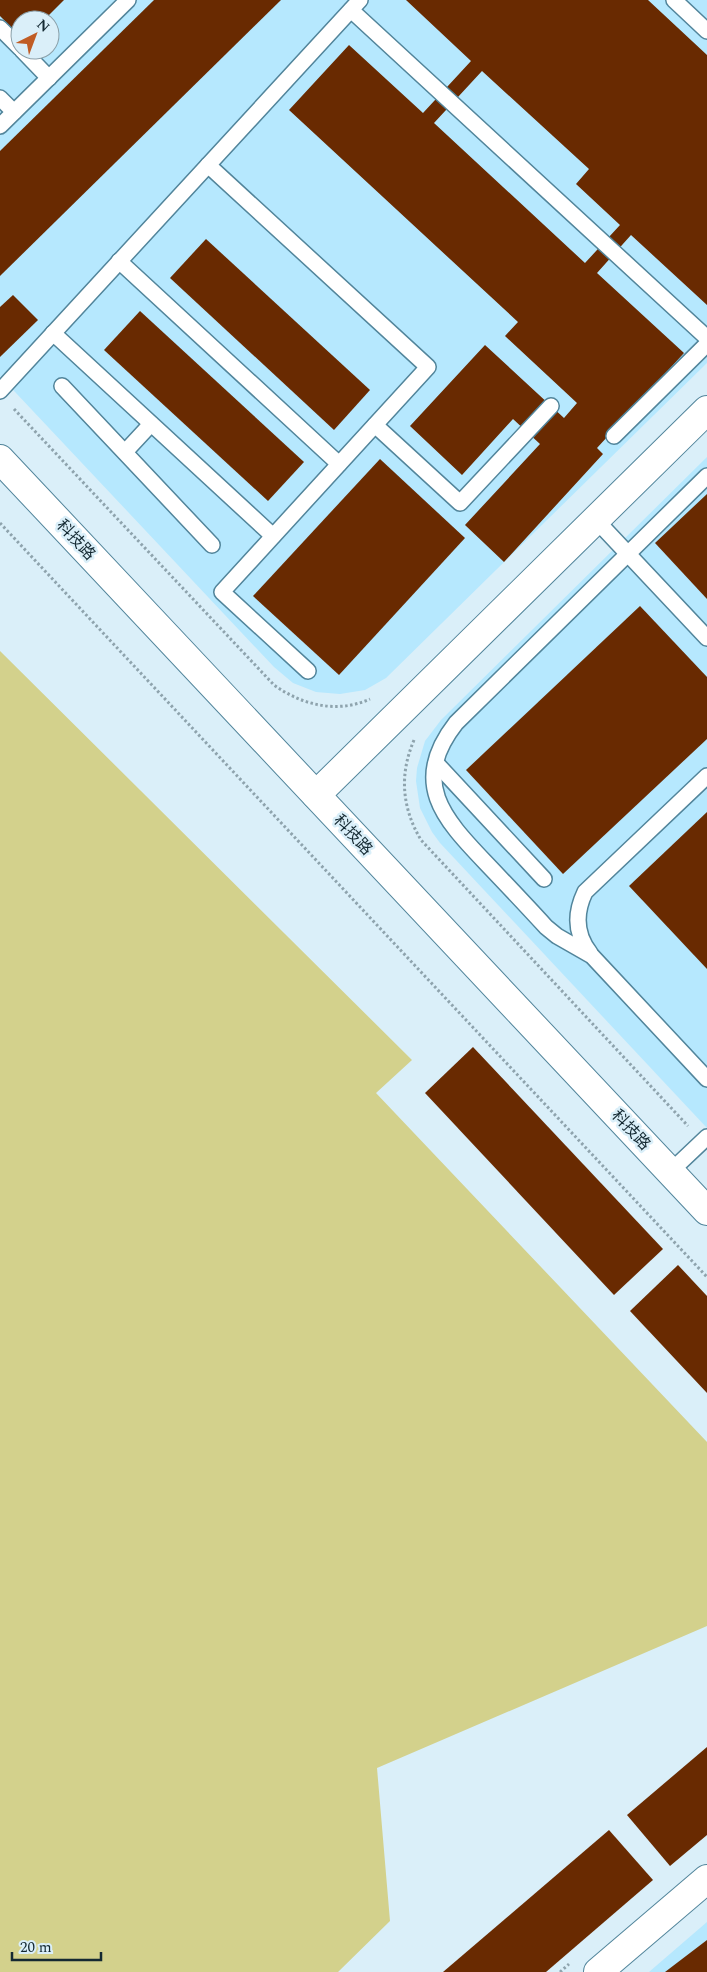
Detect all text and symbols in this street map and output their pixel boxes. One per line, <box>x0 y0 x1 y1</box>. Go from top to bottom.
north arrow <box>10 10 60 60</box>
text: N <box>32 14 55 37</box>
street label: 科技路 <box>51 514 101 566</box>
street label: 科技路 <box>328 809 378 861</box>
street label: 科技路 <box>606 1104 656 1156</box>
scale bar <box>12 1930 101 1962</box>
text: 20 m <box>20 1936 52 1959</box>

